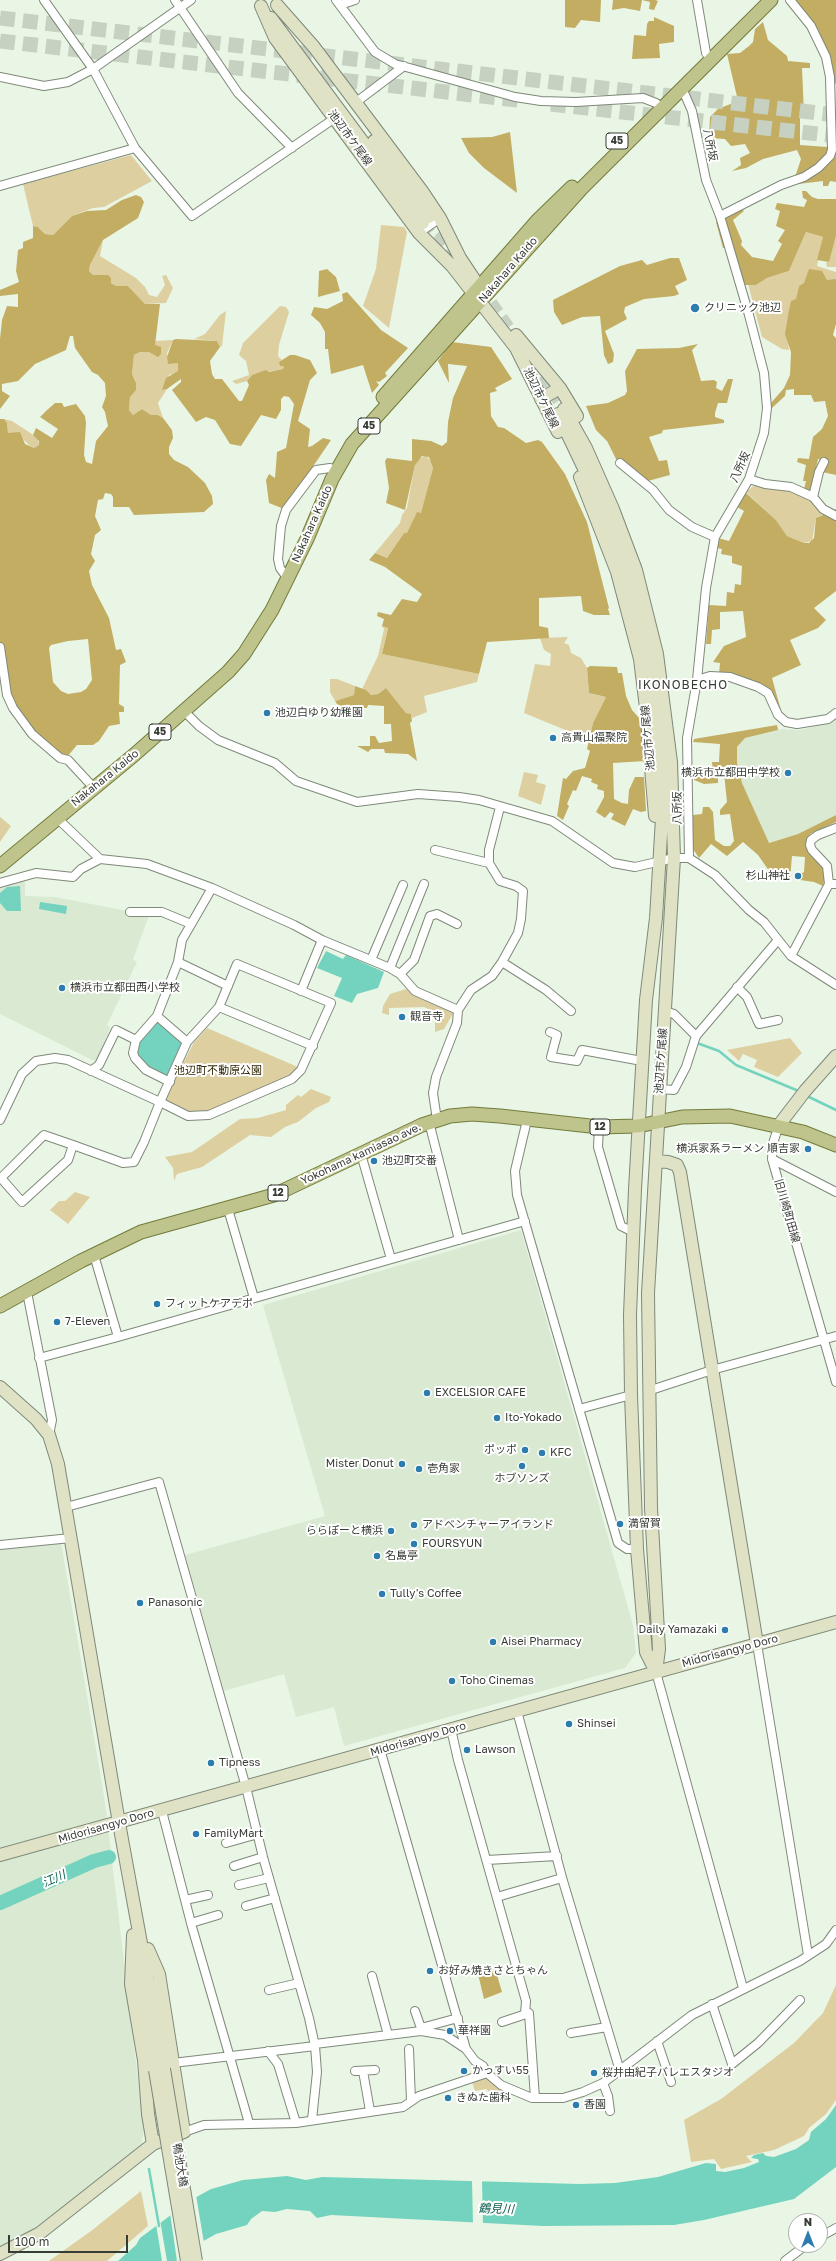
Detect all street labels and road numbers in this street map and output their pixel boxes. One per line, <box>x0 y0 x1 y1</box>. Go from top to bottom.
street label: 池辺市ケ尾線 <box>325 107 375 169</box>
street label: 八所坂 <box>700 128 720 162</box>
road number: 45 <box>606 133 628 149</box>
street label: Nakahara Kaido <box>476 234 540 306</box>
street label: 池辺市ケ尾線 <box>521 365 561 431</box>
road number: 45 <box>358 418 380 434</box>
street label: 八所坂 <box>727 449 753 485</box>
street label: Nakahara Kaido <box>289 483 335 565</box>
street label: 池辺市ケ尾線 <box>639 705 657 771</box>
road number: 45 <box>149 724 171 740</box>
street label: Nakahara Kaido <box>69 747 141 809</box>
street label: 八所坂 <box>671 792 685 824</box>
street label: 池辺市ケ尾線 <box>652 1028 670 1094</box>
road number: 12 <box>590 1119 610 1135</box>
street label: Yokohama kamiasao ave. <box>299 1120 423 1188</box>
street label: 旧川崎町田線 <box>772 1177 802 1245</box>
road number: 12 <box>268 1185 288 1201</box>
street label: Midorisangyo Doro <box>680 1632 780 1670</box>
street label: Midorisangyo Doro <box>369 1719 467 1759</box>
street label: Midorisangyo Doro <box>57 1806 155 1846</box>
street label: 鴨池大橋 <box>170 2142 190 2188</box>

